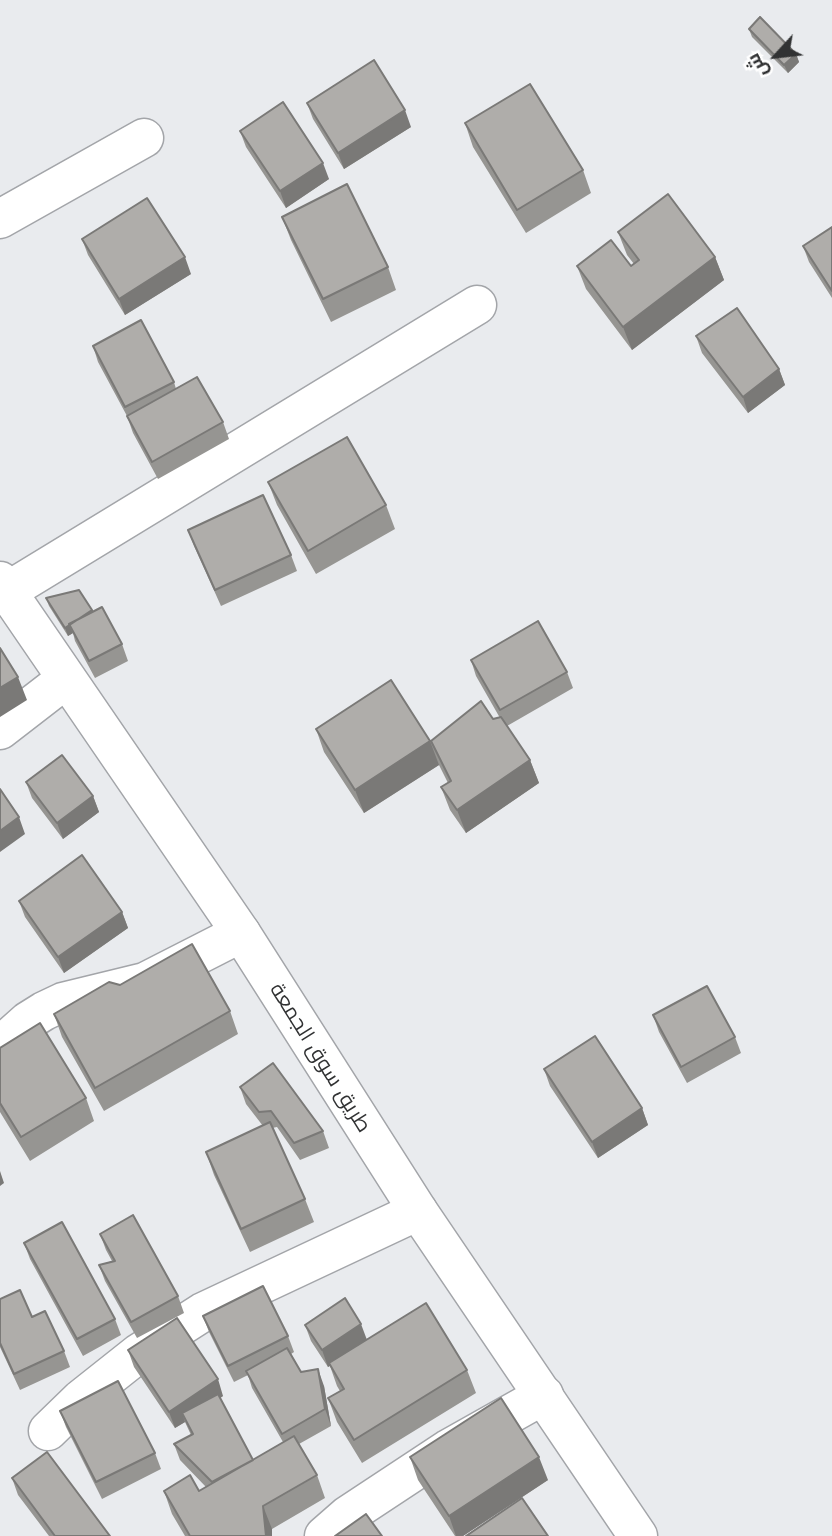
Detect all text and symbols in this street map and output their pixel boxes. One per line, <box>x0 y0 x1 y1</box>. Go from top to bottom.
north arrow <box>741 21 811 91</box>
text: ش <box>741 50 773 82</box>
street label: طريق سوق الجمعة <box>264 979 376 1137</box>

